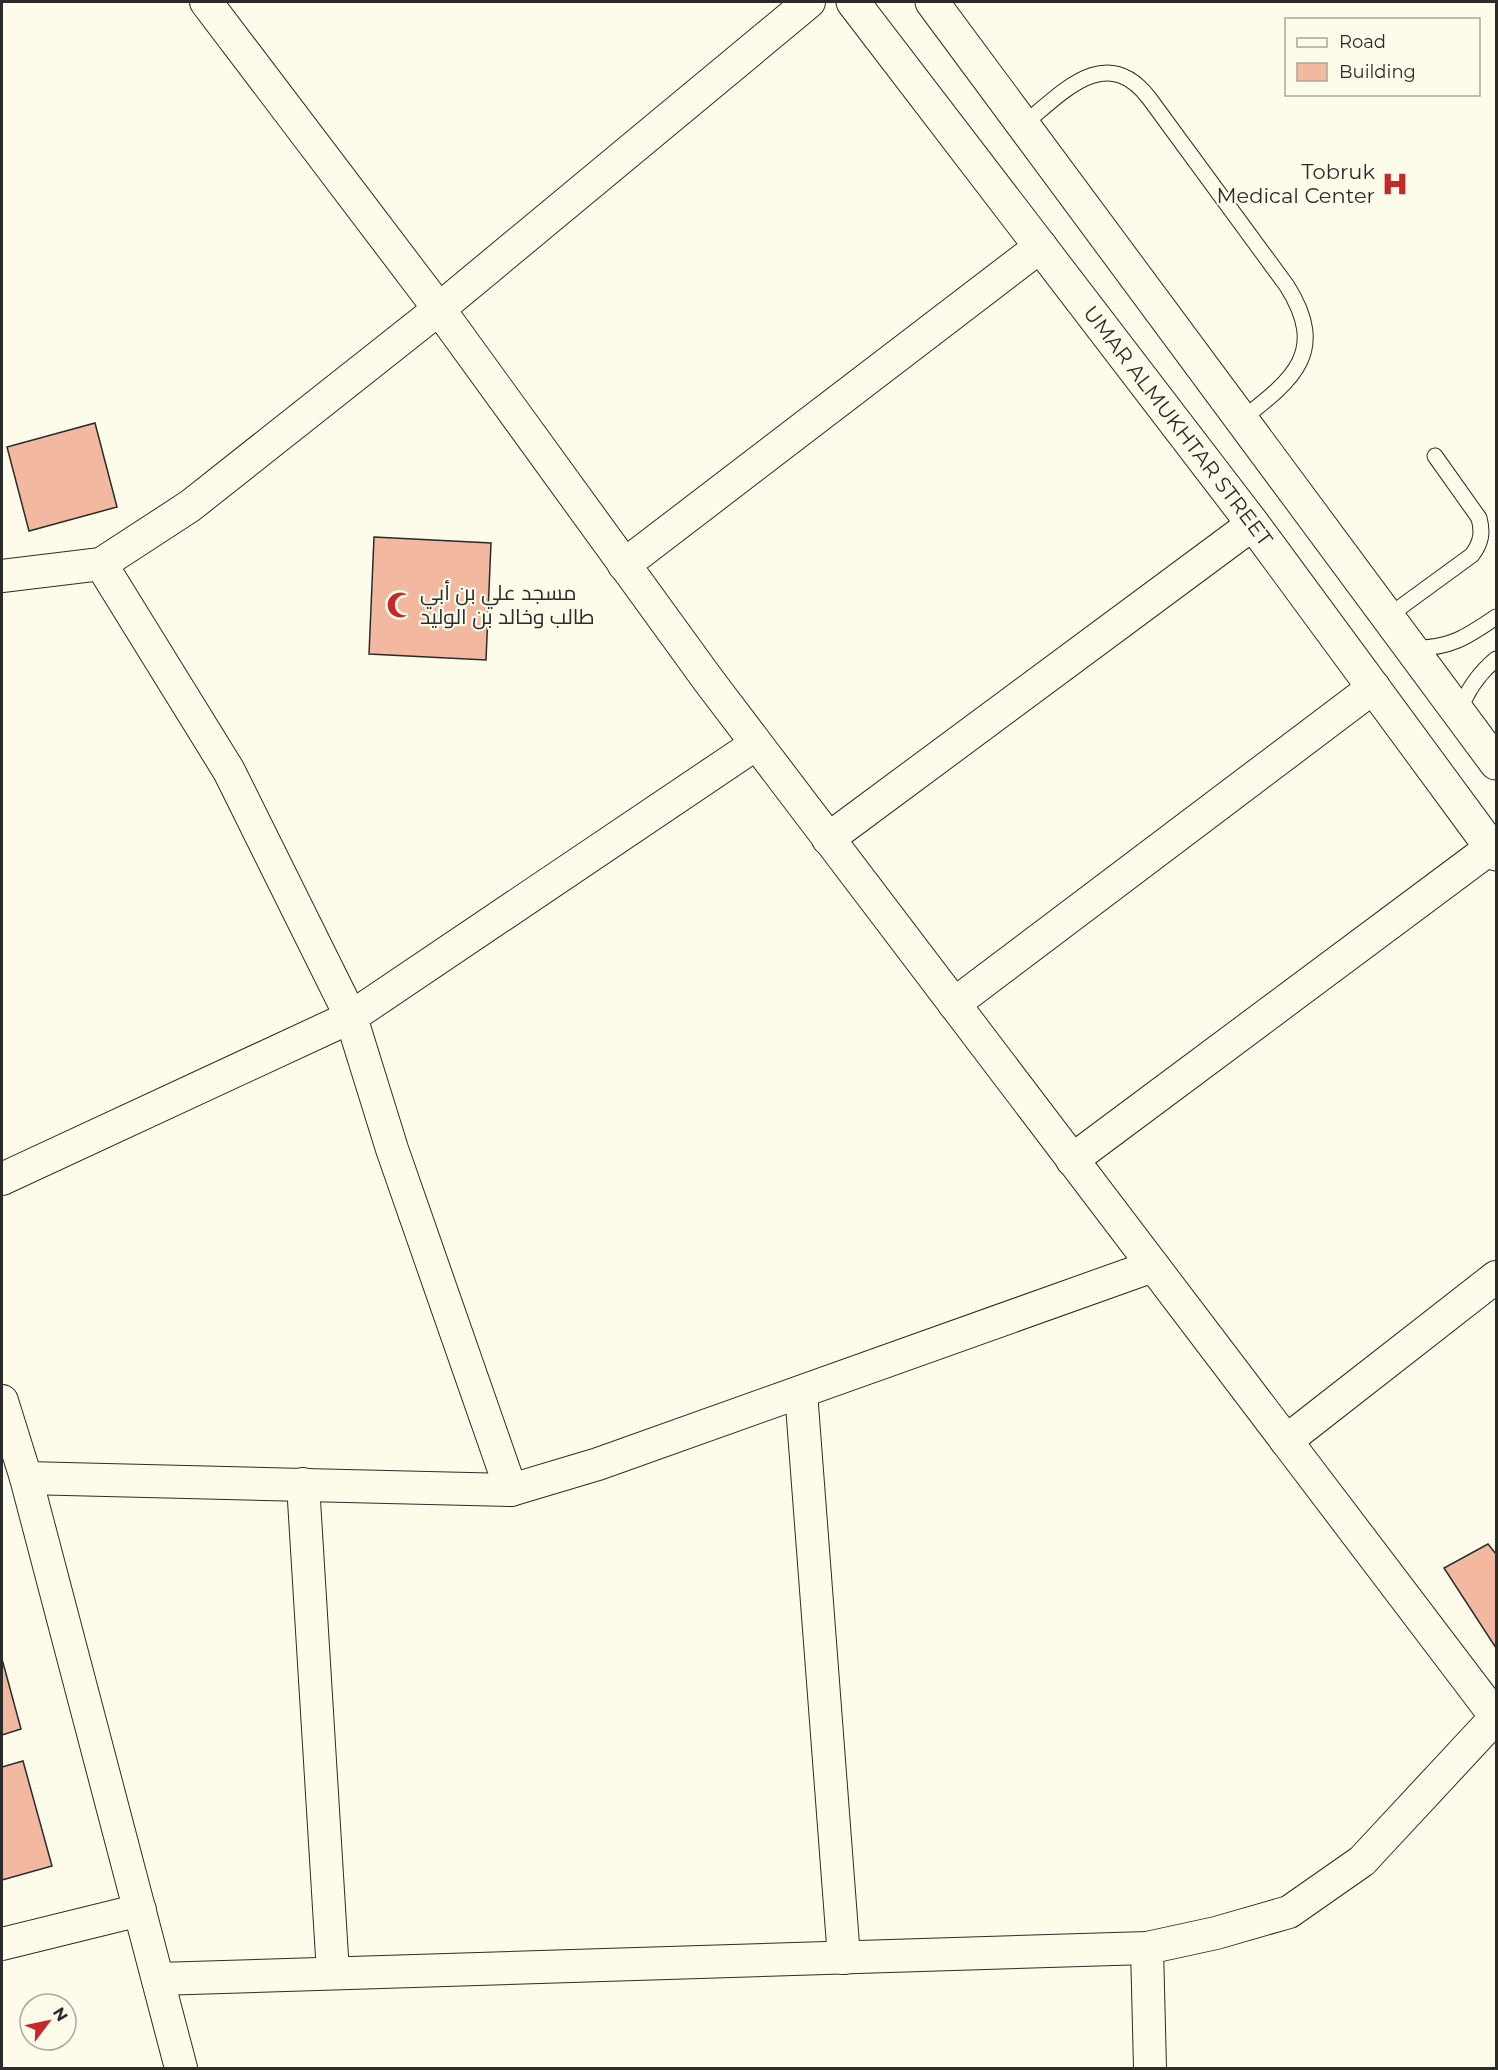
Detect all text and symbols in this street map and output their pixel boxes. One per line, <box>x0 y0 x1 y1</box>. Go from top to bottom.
legend <box>1285 18 1480 96</box>
text: Road <box>1339 31 1386 53</box>
text: Building <box>1339 61 1416 83</box>
place label: Tobruk Medical Center <box>1216 159 1375 208</box>
hospital icon: Tobruk Medical Center <box>1380 169 1410 199</box>
street label: UMAR ALMUKHTAR STREET <box>1078 301 1278 551</box>
place label: مسجد علي بن أبي طالب وخالد بن الوليد <box>420 580 595 630</box>
mosque icon: مسجد علي بن أبي طالب وخالد بن الوليد <box>385 590 415 620</box>
north arrow <box>18 1992 78 2052</box>
text: N <box>49 2004 72 2025</box>

